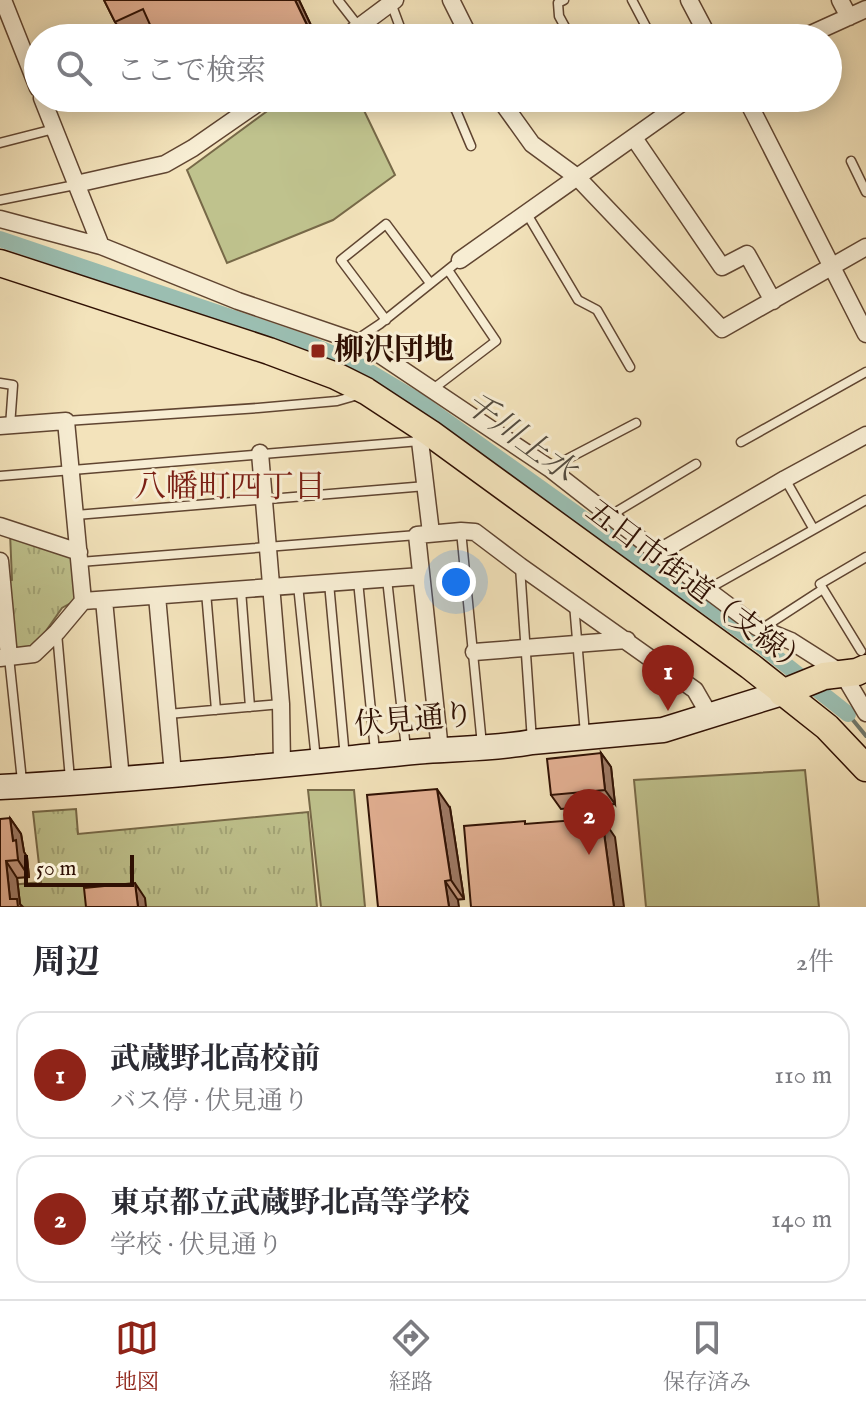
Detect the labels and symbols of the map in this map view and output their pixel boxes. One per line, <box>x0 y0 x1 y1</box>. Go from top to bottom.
place label: 柳沢団地 <box>334 332 454 370</box>
marker: 柳沢団地 <box>309 342 327 360</box>
water label: 千川上水 <box>455 384 585 494</box>
district label: 八幡町四丁目 <box>134 468 326 509</box>
street label: 五日市街道（支線） <box>578 493 816 685</box>
your location <box>436 562 476 602</box>
pin: 1 <box>642 645 694 711</box>
street label: 伏見通り <box>353 697 475 745</box>
pin: 2 <box>563 789 615 855</box>
scale bar <box>24 851 134 887</box>

